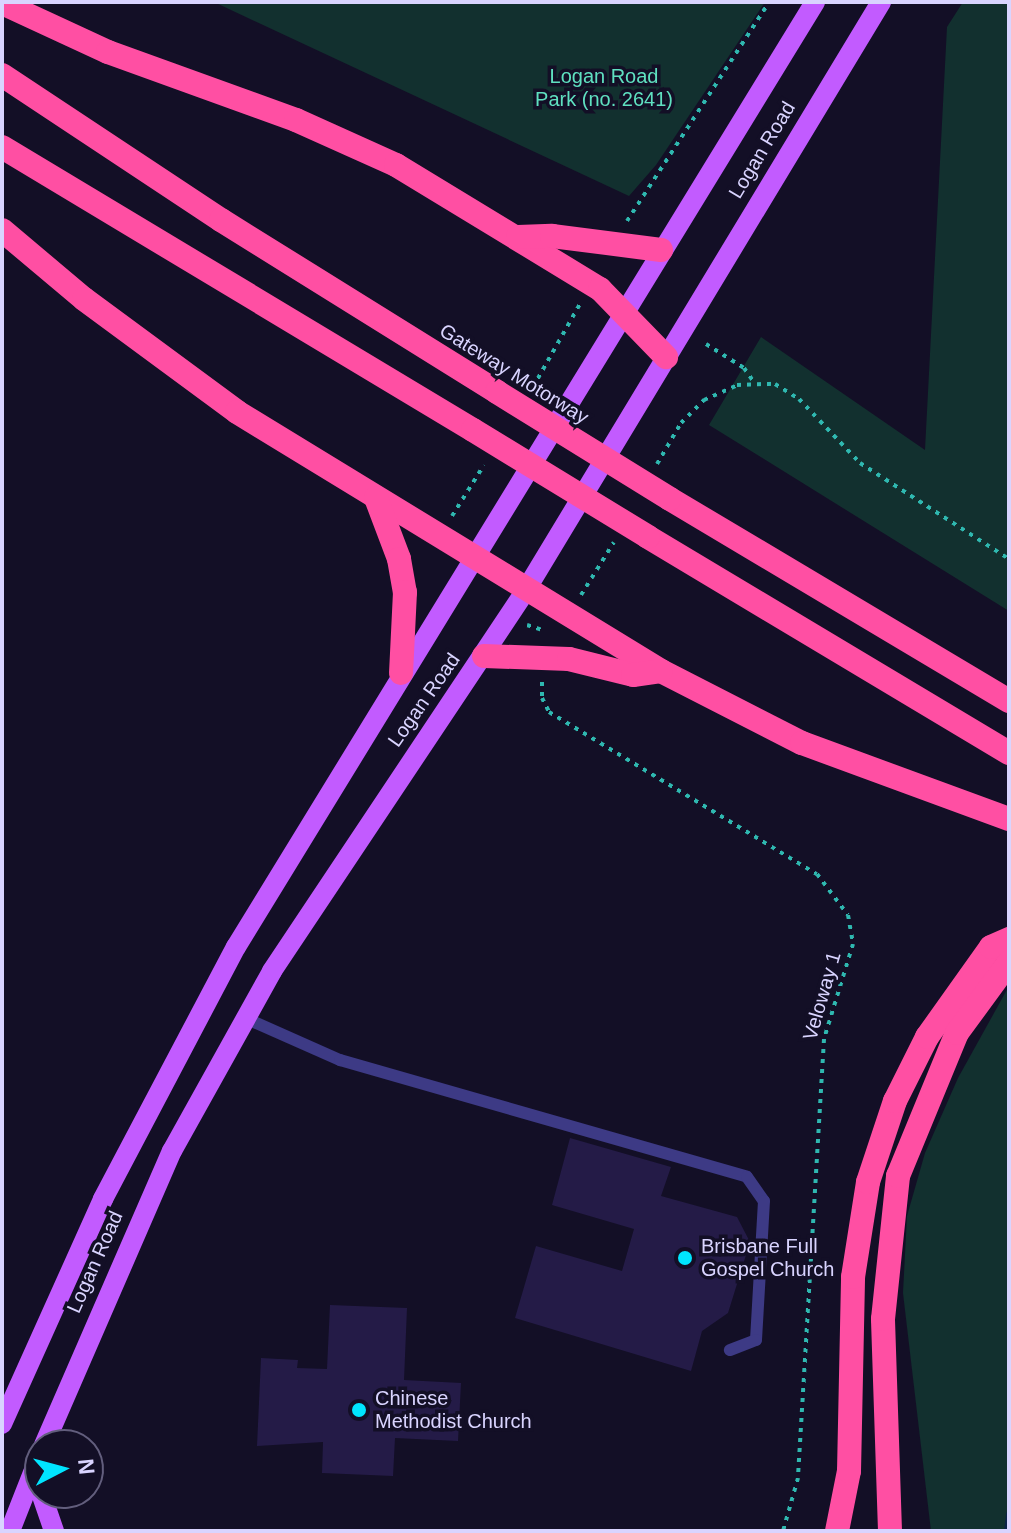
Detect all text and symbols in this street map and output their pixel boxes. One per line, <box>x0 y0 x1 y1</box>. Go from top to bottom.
park label: Logan Road Park (no. 2641) <box>535 65 673 112</box>
street label: Logan Road <box>724 97 800 203</box>
street label: Gateway Motorway <box>435 318 593 430</box>
street label: Logan Road <box>383 648 465 752</box>
street label: Veloway 1 <box>798 949 846 1043</box>
street label: Logan Road <box>62 1207 128 1317</box>
place label: Brisbane Full Gospel Church <box>701 1234 834 1281</box>
marker: Brisbane Full Gospel Church <box>676 1249 694 1267</box>
place label: Chinese Methodist Church <box>375 1386 532 1433</box>
marker: Chinese Methodist Church <box>350 1401 368 1419</box>
north arrow <box>24 1429 104 1509</box>
text: N <box>73 1457 100 1476</box>

